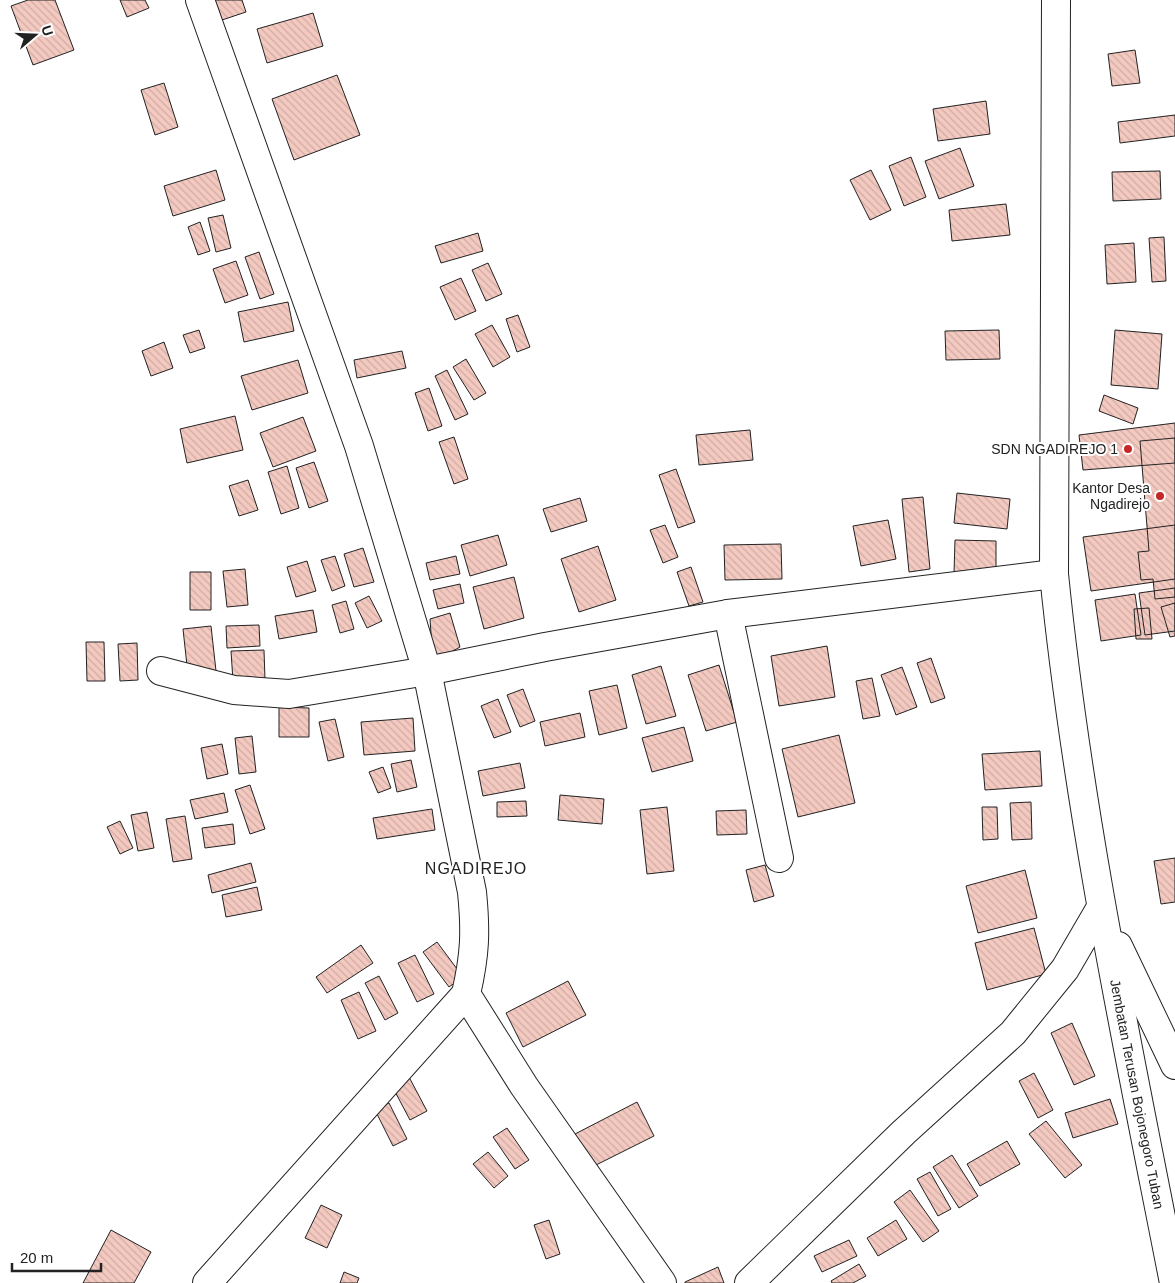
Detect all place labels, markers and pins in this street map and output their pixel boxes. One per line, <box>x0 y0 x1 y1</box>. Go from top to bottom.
place label: SDN NGADIREJO 1 <box>991 441 1118 457</box>
marker: SDN NGADIREJO 1 <box>1122 443 1134 455</box>
place label: Kantor Desa Ngadirejo <box>1072 480 1150 512</box>
marker: Kantor Desa Ngadirejo <box>1154 490 1166 502</box>

